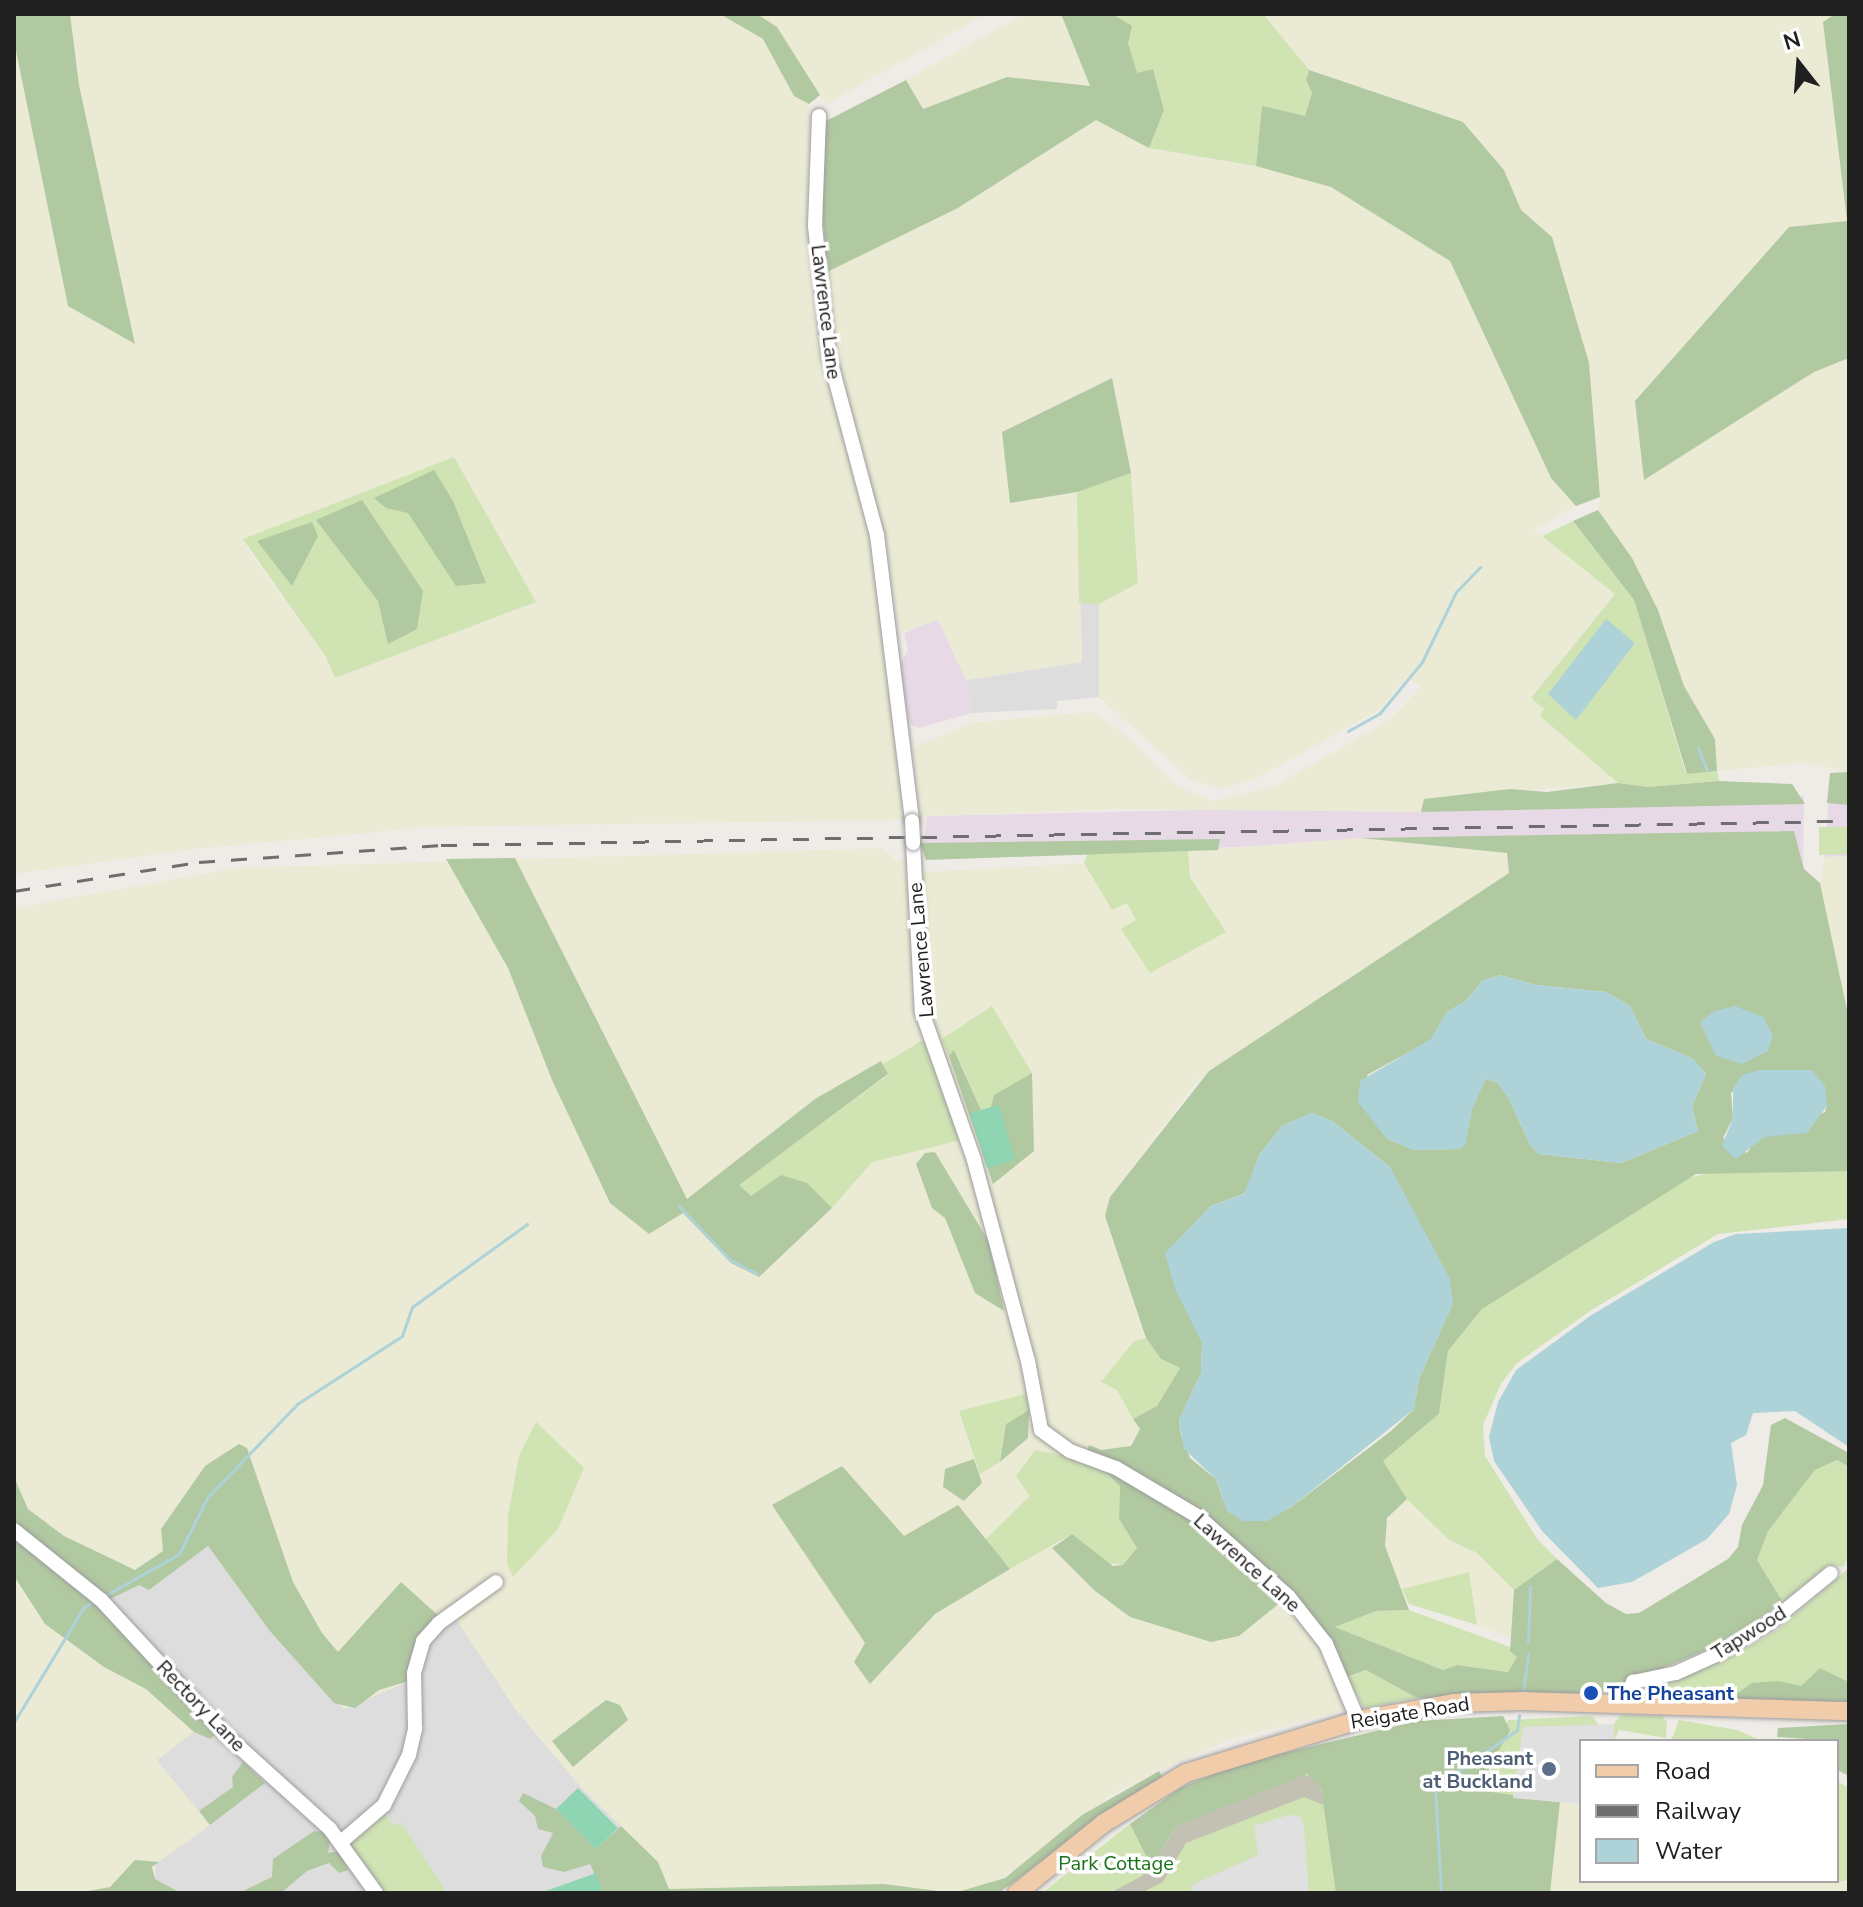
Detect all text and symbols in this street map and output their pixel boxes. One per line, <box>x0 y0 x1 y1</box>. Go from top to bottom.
north arrow <box>1759 24 1839 104</box>
text: N <box>1780 24 1804 58</box>
street label: Lawrence Lane <box>806 243 846 381</box>
street label: Lawrence Lane <box>903 881 939 1019</box>
street label: Lawrence Lane <box>1189 1509 1305 1617</box>
street label: Tapwood <box>1707 1601 1791 1665</box>
street label: Rectory Lane <box>151 1655 251 1757</box>
place label: The Pheasant <box>1607 1681 1734 1705</box>
marker: The Pheasant <box>1582 1684 1600 1702</box>
street label: Reigate Road <box>1349 1692 1471 1734</box>
legend <box>1579 1739 1839 1883</box>
place label: Pheasant at Buckland <box>1422 1746 1533 1793</box>
text: Road <box>1655 1755 1711 1787</box>
marker: Pheasant at Buckland <box>1540 1760 1558 1778</box>
text: Railway <box>1655 1795 1741 1827</box>
text: Water <box>1655 1835 1722 1867</box>
park label: Park Cottage <box>1058 1851 1174 1875</box>

